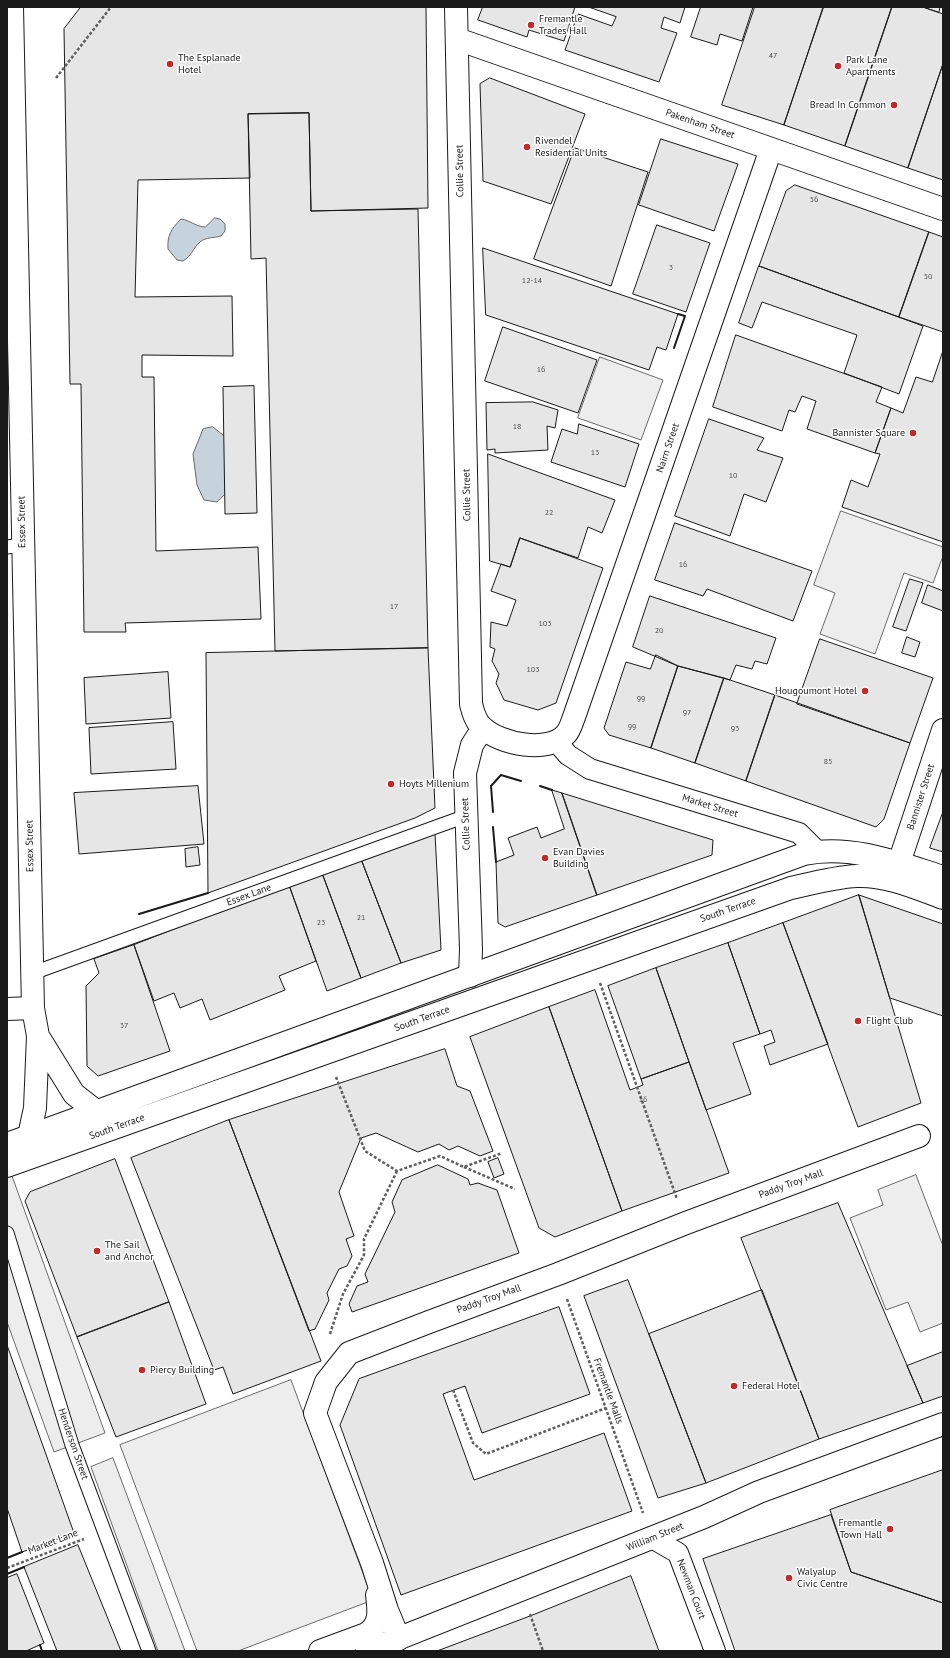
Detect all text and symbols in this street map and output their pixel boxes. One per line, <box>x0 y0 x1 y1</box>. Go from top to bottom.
place label: Fremantle Trades Hall <box>539 13 587 36</box>
marker: Fremantle Trades Hall <box>526 20 536 30</box>
house number: 47 <box>769 51 777 61</box>
place label: The Esplanade Hotel <box>178 52 241 76</box>
place label: Park Lane Apartments <box>846 54 896 78</box>
marker: The Esplanade Hotel <box>165 59 175 69</box>
marker: Park Lane Apartments <box>833 61 843 71</box>
place label: Bread In Common <box>810 99 886 111</box>
marker: Bread In Common <box>889 100 899 110</box>
street label: Pakenham Street <box>664 107 736 141</box>
place label: Rivendel Residential Units <box>535 135 607 158</box>
marker: Rivendel Residential Units <box>522 142 532 152</box>
street label: Collie Street <box>454 145 466 197</box>
house number: 56 <box>810 195 818 205</box>
house number: 3 <box>669 263 673 273</box>
house number: 50 <box>924 272 932 282</box>
house number: 12-14 <box>522 276 542 286</box>
house number: 16 <box>537 365 545 375</box>
house number: 18 <box>513 422 521 432</box>
street label: Nairn Street <box>654 422 682 474</box>
place label: Bannister Square <box>832 427 905 439</box>
marker: Bannister Square <box>908 428 918 438</box>
house number: 13 <box>591 448 599 458</box>
street label: Collie Street <box>461 469 473 521</box>
house number: 10 <box>729 471 737 481</box>
street label: Essex Street <box>16 496 28 548</box>
house number: 22 <box>545 508 553 518</box>
house number: 16 <box>679 560 687 570</box>
house number: 17 <box>390 602 398 612</box>
house number: 103 <box>538 619 552 629</box>
house number: 20 <box>655 626 663 636</box>
house number: 103 <box>526 665 540 675</box>
place label: Hougoumont Hotel <box>775 685 857 697</box>
marker: Hougoumont Hotel <box>860 686 870 696</box>
house number: 99 <box>637 694 645 704</box>
house number: 97 <box>683 708 691 718</box>
house number: 99 <box>628 722 636 732</box>
house number: 93 <box>731 724 739 734</box>
house number: 85 <box>824 757 832 767</box>
street label: Bannister Street <box>905 763 937 831</box>
place label: Hoyts Millenium <box>399 778 469 790</box>
marker: Hoyts Millenium <box>386 779 396 789</box>
street label: Market Street <box>681 792 739 820</box>
street label: Collie Street <box>459 798 473 850</box>
street label: Essex Street <box>24 820 36 872</box>
place label: Evan Davies Building <box>553 846 605 870</box>
marker: Evan Davies Building <box>540 853 550 863</box>
street label: Essex Lane <box>225 881 273 909</box>
street label: South Terrace <box>699 895 757 925</box>
house number: 21 <box>357 913 365 923</box>
house number: 23 <box>317 918 325 928</box>
street label: South Terrace <box>393 1003 451 1035</box>
place label: Flight Club <box>866 1015 913 1027</box>
marker: Flight Club <box>853 1016 863 1026</box>
house number: 37 <box>120 1021 128 1031</box>
house number: 16 <box>639 1095 647 1105</box>
street label: South Terrace <box>88 1111 146 1143</box>
street label: Paddy Troy Mall <box>757 1167 825 1201</box>
place label: The Sail and Anchor <box>105 1239 154 1262</box>
marker: The Sail and Anchor <box>92 1246 102 1256</box>
street label: Paddy Troy Mall <box>455 1282 523 1316</box>
street label: Fremantle Malls <box>591 1356 625 1426</box>
place label: Piercy Building <box>150 1364 214 1376</box>
marker: Piercy Building <box>137 1365 147 1375</box>
place label: Federal Hotel <box>742 1380 800 1392</box>
marker: Federal Hotel <box>729 1381 739 1391</box>
street label: Henderson Street <box>55 1407 91 1481</box>
place label: Fremantle Town Hall <box>838 1517 882 1540</box>
street label: William Street <box>625 1520 685 1554</box>
marker: Fremantle Town Hall <box>885 1524 895 1534</box>
street label: Market Lane <box>26 1527 80 1557</box>
street label: Newman Court <box>674 1557 708 1621</box>
place label: Walyalup Civic Centre <box>797 1566 848 1590</box>
marker: Walyalup Civic Centre <box>784 1573 794 1583</box>

